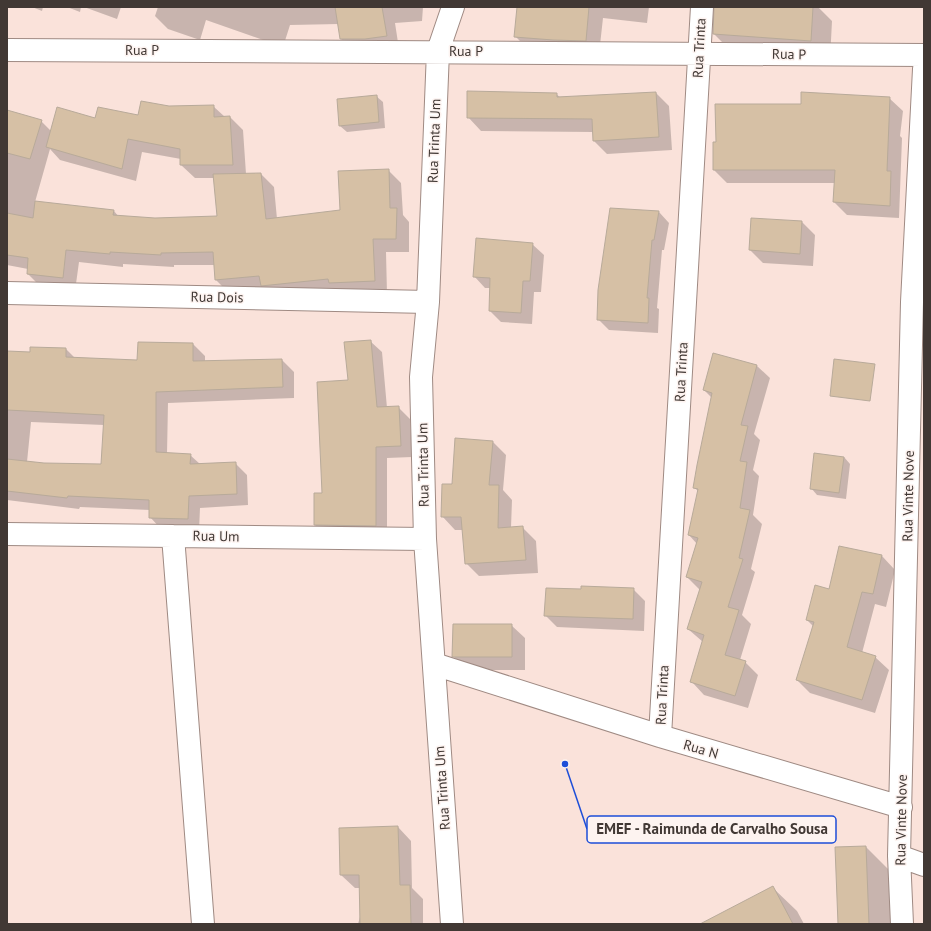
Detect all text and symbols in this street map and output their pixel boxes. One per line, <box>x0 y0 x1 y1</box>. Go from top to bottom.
street label: Rua Trinta <box>688 17 710 79</box>
street label: Rua P <box>125 41 159 59</box>
street label: Rua P <box>449 42 483 60</box>
street label: Rua P <box>772 45 806 63</box>
street label: Rua Trinta Um <box>424 99 444 183</box>
street label: Rua Dois <box>190 288 244 306</box>
street label: Rua Trinta <box>670 341 692 403</box>
street label: Rua Trinta Um <box>413 423 433 507</box>
street label: Rua Vinte Nove <box>898 450 918 542</box>
street label: Rua Um <box>192 527 240 545</box>
street label: Rua Trinta <box>651 664 673 726</box>
street label: Rua N <box>681 735 721 763</box>
street label: Rua Trinta Um <box>430 745 454 831</box>
street label: Rua Vinte Nove <box>891 774 911 866</box>
callout: EMEF - Raimunda de Carvalho Sousa <box>587 816 836 843</box>
text: EMEF - Raimunda de Carvalho Sousa <box>596 819 828 838</box>

